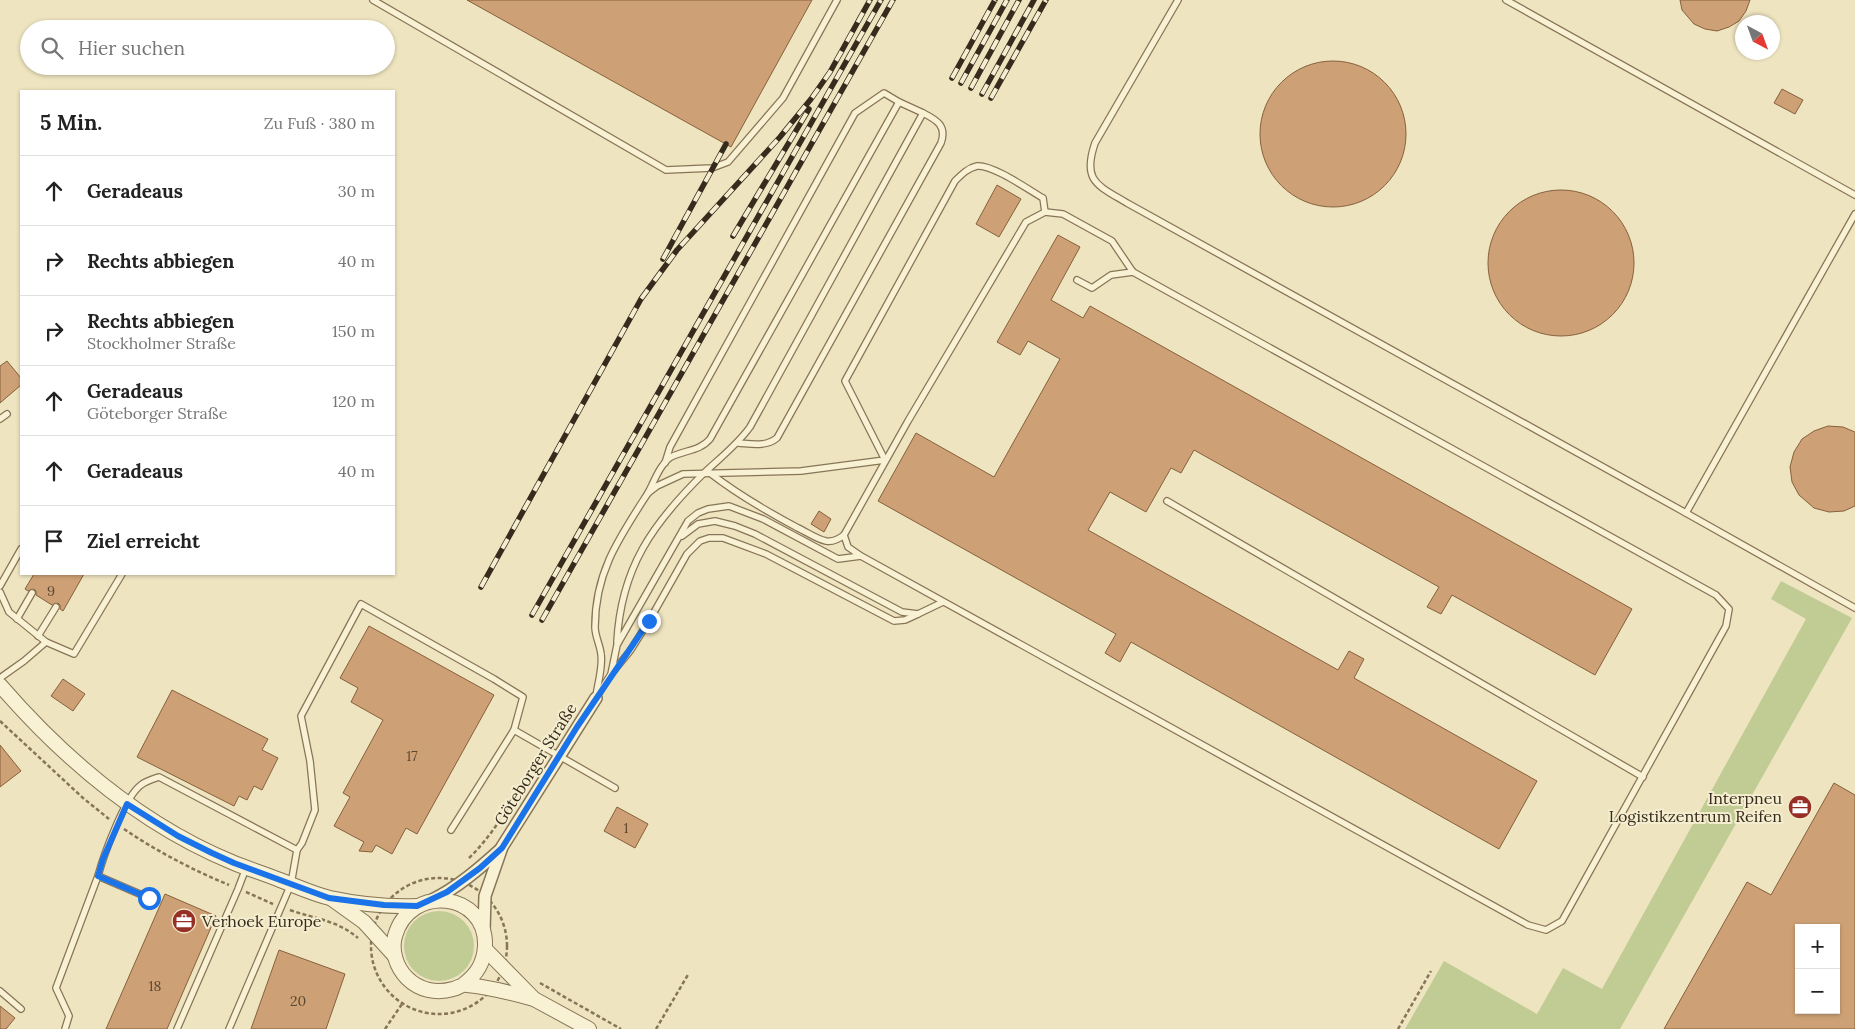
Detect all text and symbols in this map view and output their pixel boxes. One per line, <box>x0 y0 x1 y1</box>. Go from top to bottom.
north arrow <box>1735 15 1780 60</box>
search box <box>20 20 395 75</box>
icon: search <box>38 34 66 62</box>
text: Hier suchen <box>78 36 185 60</box>
text: 5 Min. <box>40 109 102 136</box>
text: Zu Fuß · 380 m <box>264 113 375 133</box>
icon: ahead <box>40 177 68 205</box>
text: Geradeaus <box>87 179 183 203</box>
text: 30 m <box>338 181 375 201</box>
icon: right <box>40 247 68 275</box>
text: Rechts abbiegen <box>87 249 234 273</box>
text: 40 m <box>338 251 375 271</box>
text: Rechts abbiegen <box>87 309 234 333</box>
icon: right <box>40 317 68 345</box>
text: 150 m <box>332 321 375 341</box>
text: Stockholmer Straße <box>87 333 236 353</box>
text: Geradeaus <box>87 379 183 403</box>
icon: ahead <box>40 387 68 415</box>
text: 120 m <box>332 391 375 411</box>
text: Göteborger Straße <box>87 403 227 423</box>
icon: ahead <box>40 457 68 485</box>
text: Geradeaus <box>87 459 183 483</box>
text: 40 m <box>338 461 375 481</box>
icon: arrive <box>40 527 68 555</box>
text: Ziel erreicht <box>87 529 200 553</box>
house number: 9 <box>47 582 55 600</box>
route end <box>638 610 661 633</box>
street label: Göteborger Straße <box>489 699 581 829</box>
house number: 17 <box>406 747 418 765</box>
place label: Interpneu Logistikzentrum Reifen <box>1609 788 1782 826</box>
office icon: Interpneu Logistikzentrum Reifen <box>1787 794 1813 820</box>
house number: 1 <box>623 819 629 837</box>
route start <box>138 887 161 910</box>
office icon: Verhoek Europe <box>171 908 197 934</box>
place label: Verhoek Europe <box>201 911 322 931</box>
map controls <box>1795 924 1840 1014</box>
button: + <box>1795 924 1840 969</box>
button: − <box>1795 969 1840 1014</box>
house number: 18 <box>149 977 162 995</box>
house number: 20 <box>290 992 306 1010</box>

